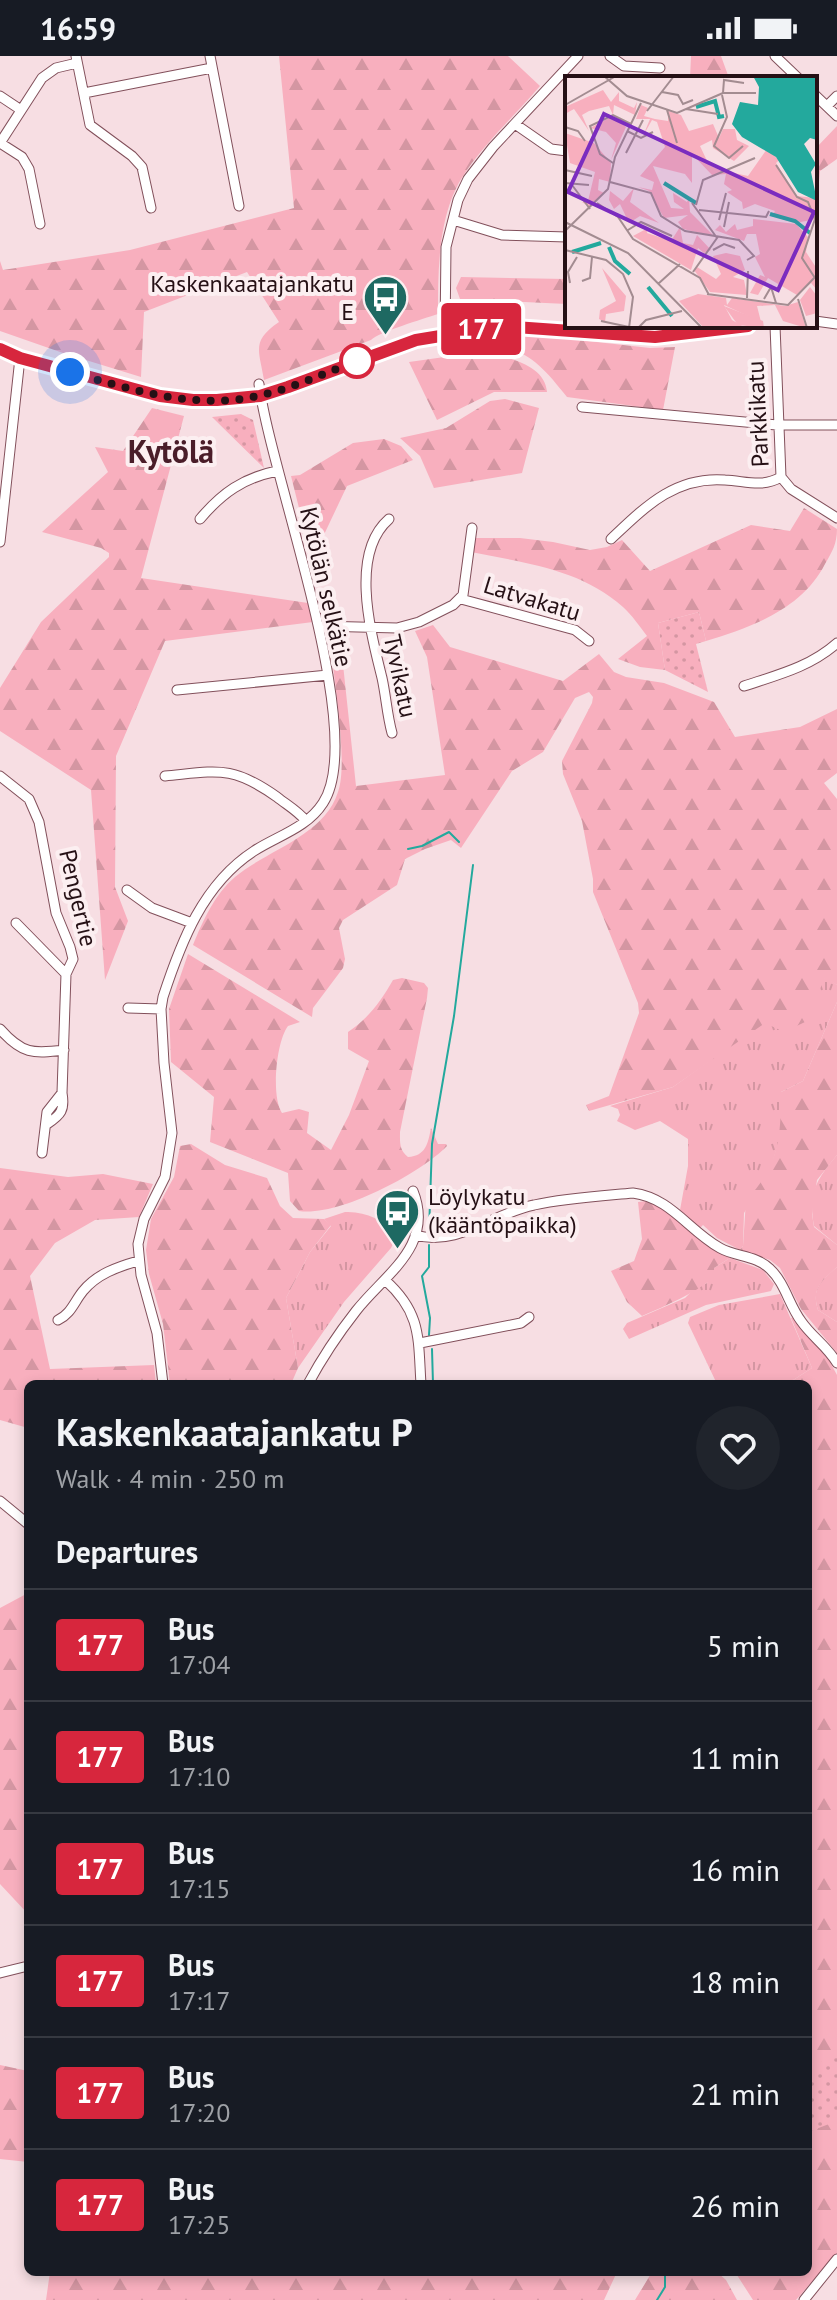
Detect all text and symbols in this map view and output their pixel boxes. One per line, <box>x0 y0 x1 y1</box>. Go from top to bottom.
text: 16:59 <box>40 9 116 48</box>
inset map <box>565 76 817 328</box>
place label: Kaskenkaatajankatu E <box>150 268 354 327</box>
bus stop icon: Kaskenkaatajankatu E <box>361 274 409 337</box>
line badge: 177 <box>435 303 527 355</box>
text: 177 <box>457 310 505 347</box>
unlabelled marker <box>340 344 374 378</box>
your location <box>50 352 90 392</box>
street label: Parkkikatu <box>739 360 776 468</box>
district label: Kytölä <box>128 430 214 472</box>
street label: Kytölän selkätie <box>293 504 360 670</box>
street label: Latvakatu <box>480 569 584 628</box>
street label: Tyvikatu <box>377 632 424 720</box>
street label: Pengertie <box>52 846 105 949</box>
place label: Löylykatu (kääntöpaikka) <box>428 1181 577 1240</box>
bus stop icon: Löylykatu (kääntöpaikka) <box>373 1187 421 1250</box>
button: heart <box>696 1406 780 1490</box>
text: Kaskenkaatajankatu P <box>56 1407 413 1456</box>
text: Walk · 4 min · 250 m <box>56 1462 284 1495</box>
text: Departures <box>56 1532 198 1571</box>
text: Bus <box>168 1609 215 1648</box>
text: 177 <box>76 1626 124 1663</box>
text: 5 min <box>707 1626 780 1665</box>
text: 17:04 <box>168 1648 230 1681</box>
text: Bus <box>168 1721 215 1760</box>
text: 177 <box>76 1738 124 1775</box>
text: 11 min <box>690 1738 780 1777</box>
text: 17:10 <box>168 1760 230 1793</box>
text: Bus <box>168 1833 215 1872</box>
text: 177 <box>76 1850 124 1887</box>
text: 16 min <box>690 1850 780 1889</box>
text: 17:15 <box>168 1872 230 1905</box>
text: Bus <box>168 1945 215 1984</box>
text: 177 <box>76 1962 124 1999</box>
text: 18 min <box>690 1962 780 2001</box>
text: 17:17 <box>168 1984 230 2017</box>
text: Bus <box>168 2057 215 2096</box>
text: 177 <box>76 2074 124 2111</box>
text: 21 min <box>690 2074 780 2113</box>
text: 17:20 <box>168 2096 230 2129</box>
text: Bus <box>168 2169 215 2208</box>
text: 177 <box>76 2186 124 2223</box>
text: 26 min <box>690 2186 780 2225</box>
text: 17:25 <box>168 2208 230 2241</box>

